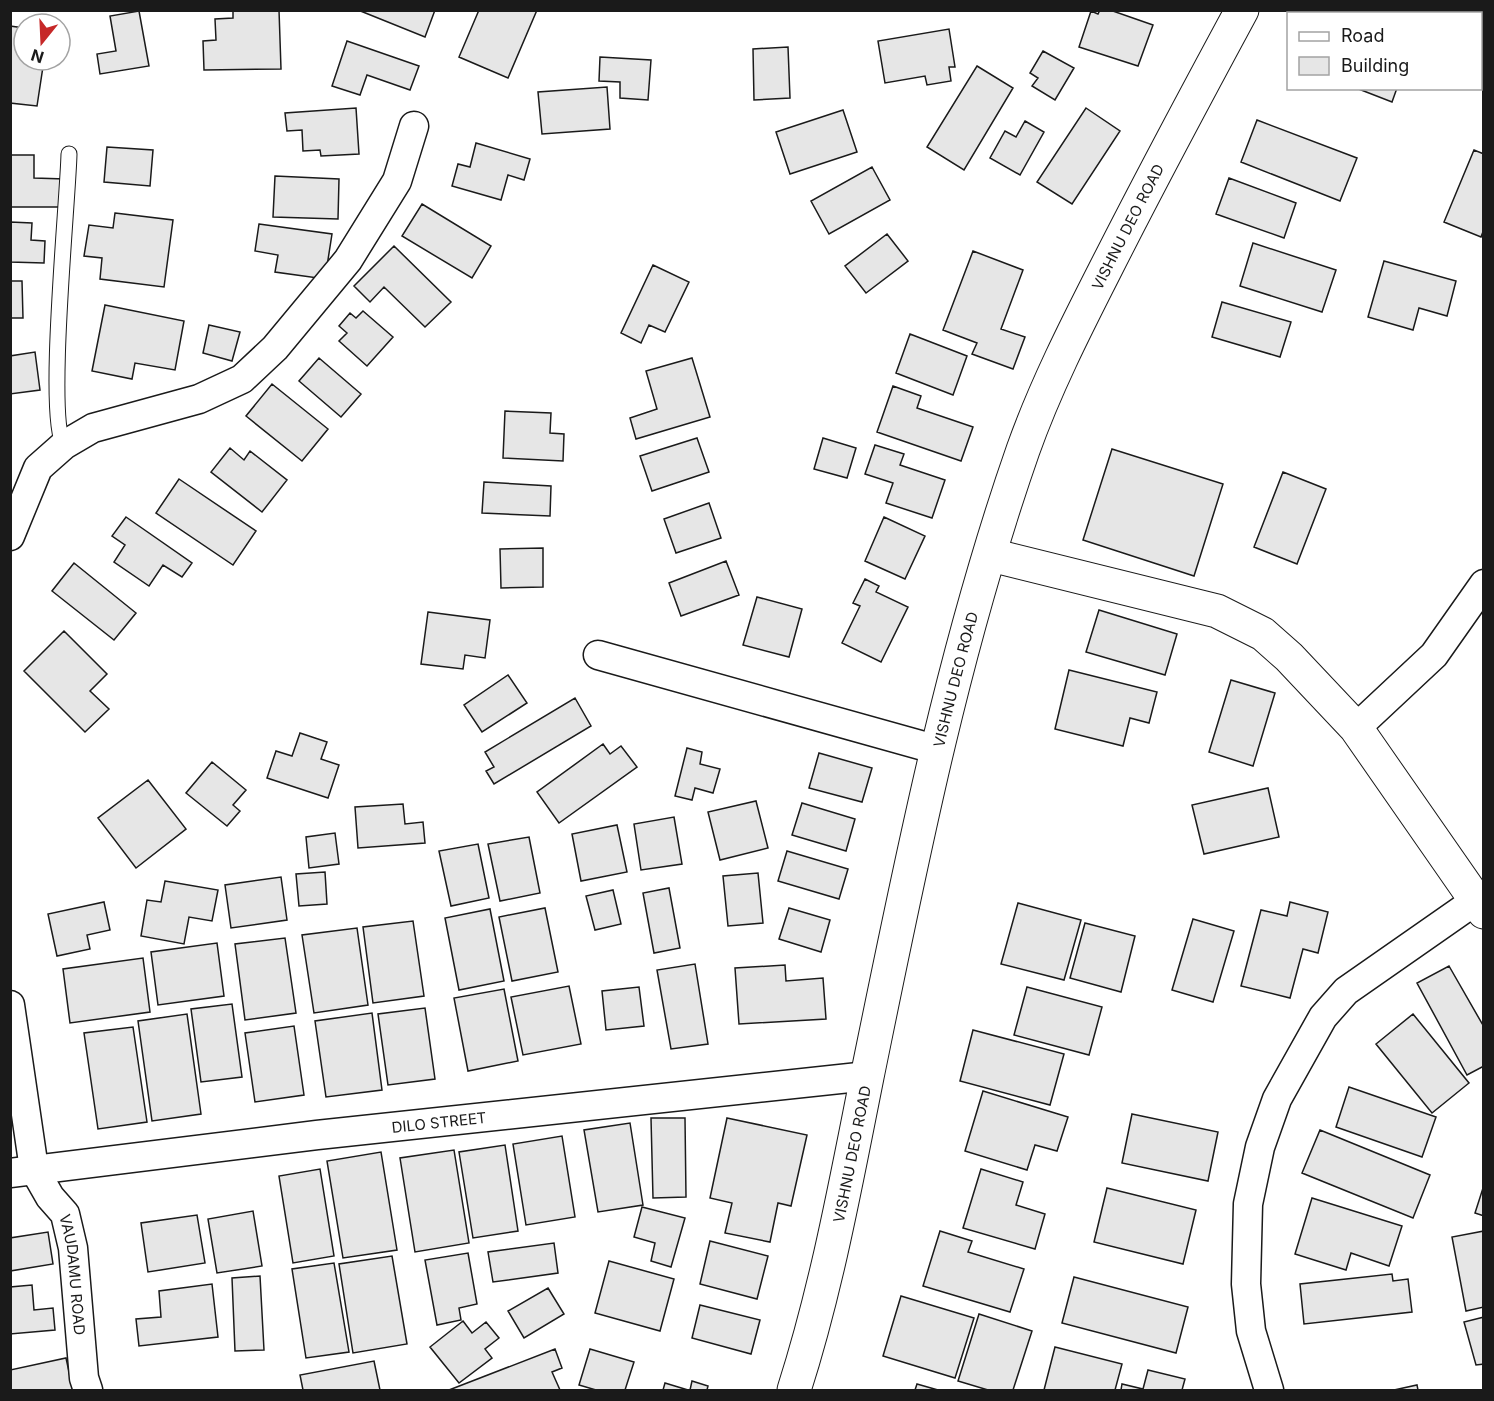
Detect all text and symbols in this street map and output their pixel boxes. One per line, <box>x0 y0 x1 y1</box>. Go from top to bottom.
north arrow <box>12 12 72 72</box>
legend <box>1287 12 1482 90</box>
text: Road <box>1341 25 1384 46</box>
text: N <box>28 45 46 68</box>
text: Building <box>1341 55 1409 76</box>
street label: VISHNU DEO ROAD <box>1087 160 1168 293</box>
street label: VISHNU DEO ROAD <box>929 609 982 749</box>
street label: VISHNU DEO ROAD <box>828 1084 875 1224</box>
street label: DILO STREET <box>391 1107 487 1136</box>
street label: VAUDAMU ROAD <box>56 1212 90 1336</box>

